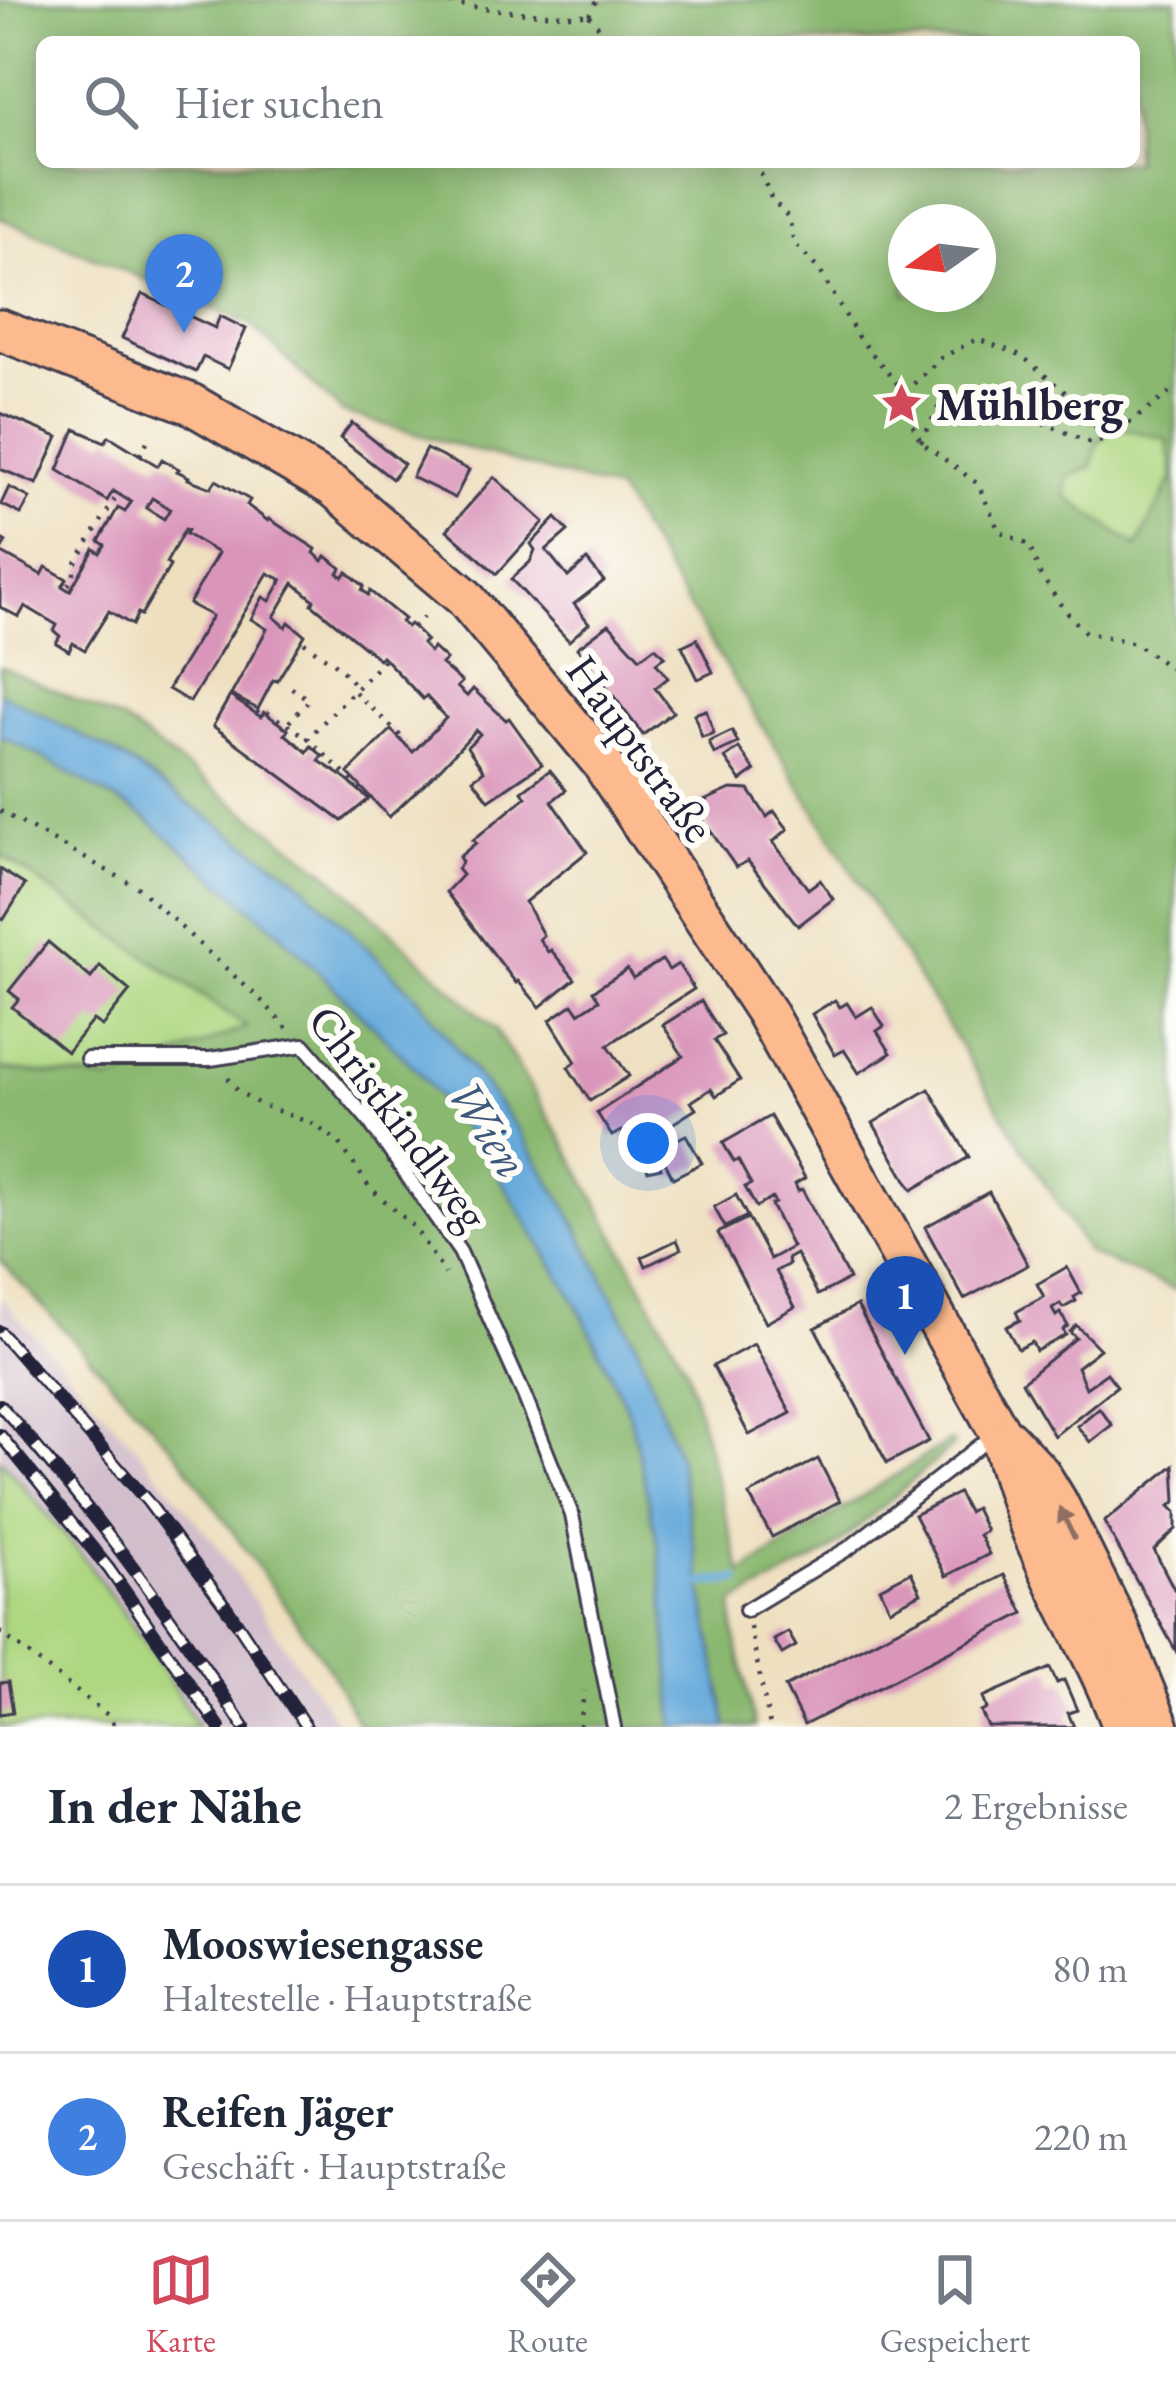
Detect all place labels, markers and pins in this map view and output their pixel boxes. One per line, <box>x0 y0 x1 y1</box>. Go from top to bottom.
pin: 2 <box>145 234 223 333</box>
place label: Mühlberg <box>936 375 1124 434</box>
place icon: Mühlberg <box>879 381 925 427</box>
pin: 1 <box>866 1256 944 1355</box>

